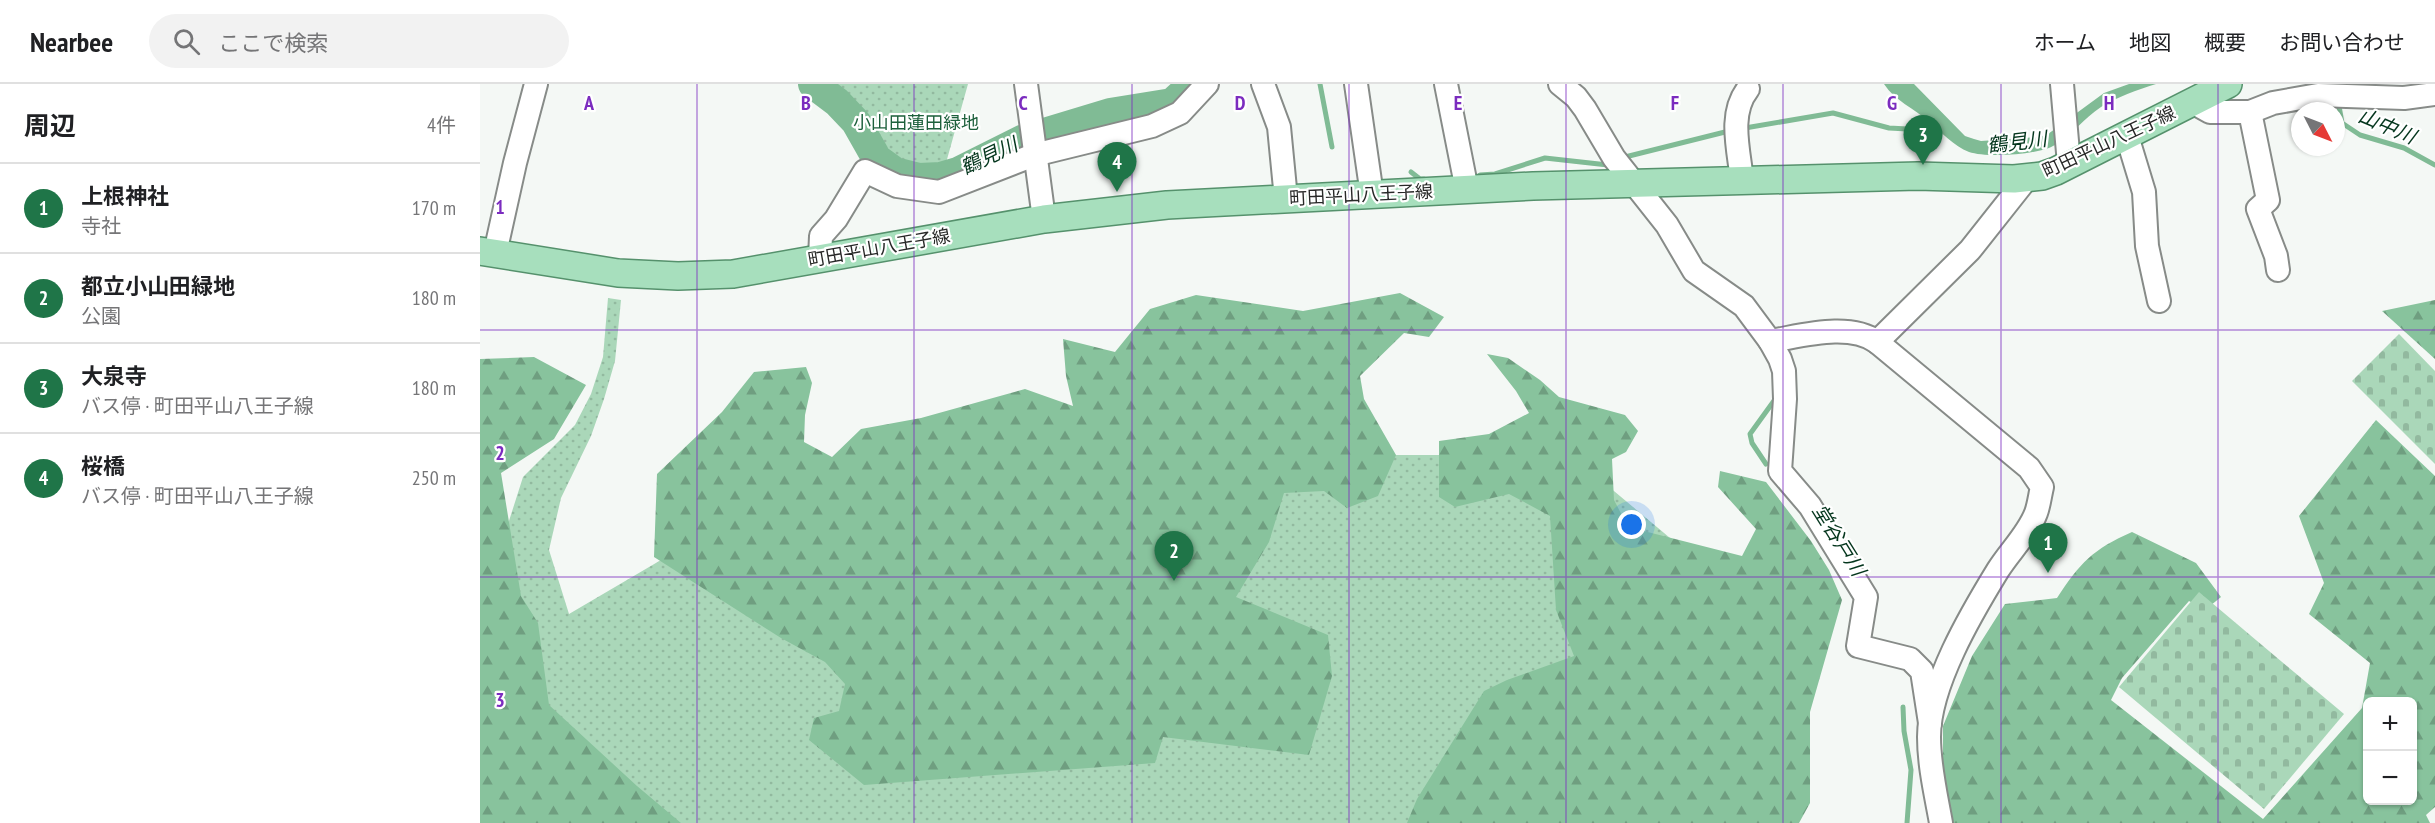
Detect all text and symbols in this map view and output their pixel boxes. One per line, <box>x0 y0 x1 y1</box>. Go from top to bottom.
search box <box>149 14 569 68</box>
text: Nearbee <box>30 23 113 60</box>
icon: search <box>170 25 203 58</box>
text: ここで検索 <box>218 29 328 57</box>
text: ホーム <box>2034 29 2096 56</box>
text: 地図 <box>2129 29 2171 56</box>
text: 概要 <box>2204 29 2246 56</box>
text: お問い合わせ <box>2279 29 2405 56</box>
text: A <box>583 90 595 116</box>
text: B <box>801 90 811 116</box>
text: C <box>1018 90 1028 116</box>
text: D <box>1235 90 1246 116</box>
text: E <box>1454 90 1462 116</box>
text: F <box>1671 90 1679 116</box>
text: G <box>1887 90 1897 116</box>
text: H <box>2104 90 2114 116</box>
street label: 町田平山八王子線 <box>2039 101 2179 182</box>
north arrow <box>2291 102 2345 156</box>
water label: 山中川 <box>2354 102 2422 150</box>
text: 周辺 <box>24 109 76 142</box>
park label: 小山田蓮田緑地 <box>853 111 979 134</box>
text: 4件 <box>427 112 456 138</box>
pin: 3 <box>1904 116 1942 165</box>
water label: 鶴見川 <box>1986 125 2050 159</box>
water label: 鶴見川 <box>956 131 1023 180</box>
pin: 4 <box>1098 142 1136 192</box>
street label: 町田平山八王子線 <box>1288 179 1433 210</box>
text: 上根神社 <box>81 182 169 210</box>
text: 1 <box>495 194 505 220</box>
text: 1 <box>39 195 48 221</box>
text: 170 m <box>412 195 456 221</box>
text: 寺社 <box>81 213 121 239</box>
street label: 町田平山八王子線 <box>806 224 952 271</box>
text: 都立小山田緑地 <box>81 272 235 300</box>
text: 2 <box>39 285 48 311</box>
text: 180 m <box>412 285 456 311</box>
text: 公園 <box>81 303 121 329</box>
text: 大泉寺 <box>81 362 147 390</box>
text: 3 <box>39 375 48 401</box>
text: 180 m <box>412 375 456 401</box>
text: バス停 · 町田平山八王子線 <box>81 393 314 419</box>
text: 2 <box>495 440 505 466</box>
text: 桜橋 <box>81 452 125 480</box>
text: 4 <box>39 465 48 491</box>
text: 250 m <box>412 465 456 491</box>
text: バス停 · 町田平山八王子線 <box>81 483 314 509</box>
water label: 堂谷戸川 <box>1807 499 1872 583</box>
your location <box>1617 510 1646 539</box>
pin: 1 <box>2028 524 2068 573</box>
pin: 2 <box>1154 532 1194 581</box>
text: 3 <box>495 687 505 713</box>
map controls <box>2363 697 2417 805</box>
button: + <box>2363 697 2417 751</box>
button: − <box>2363 751 2417 805</box>

